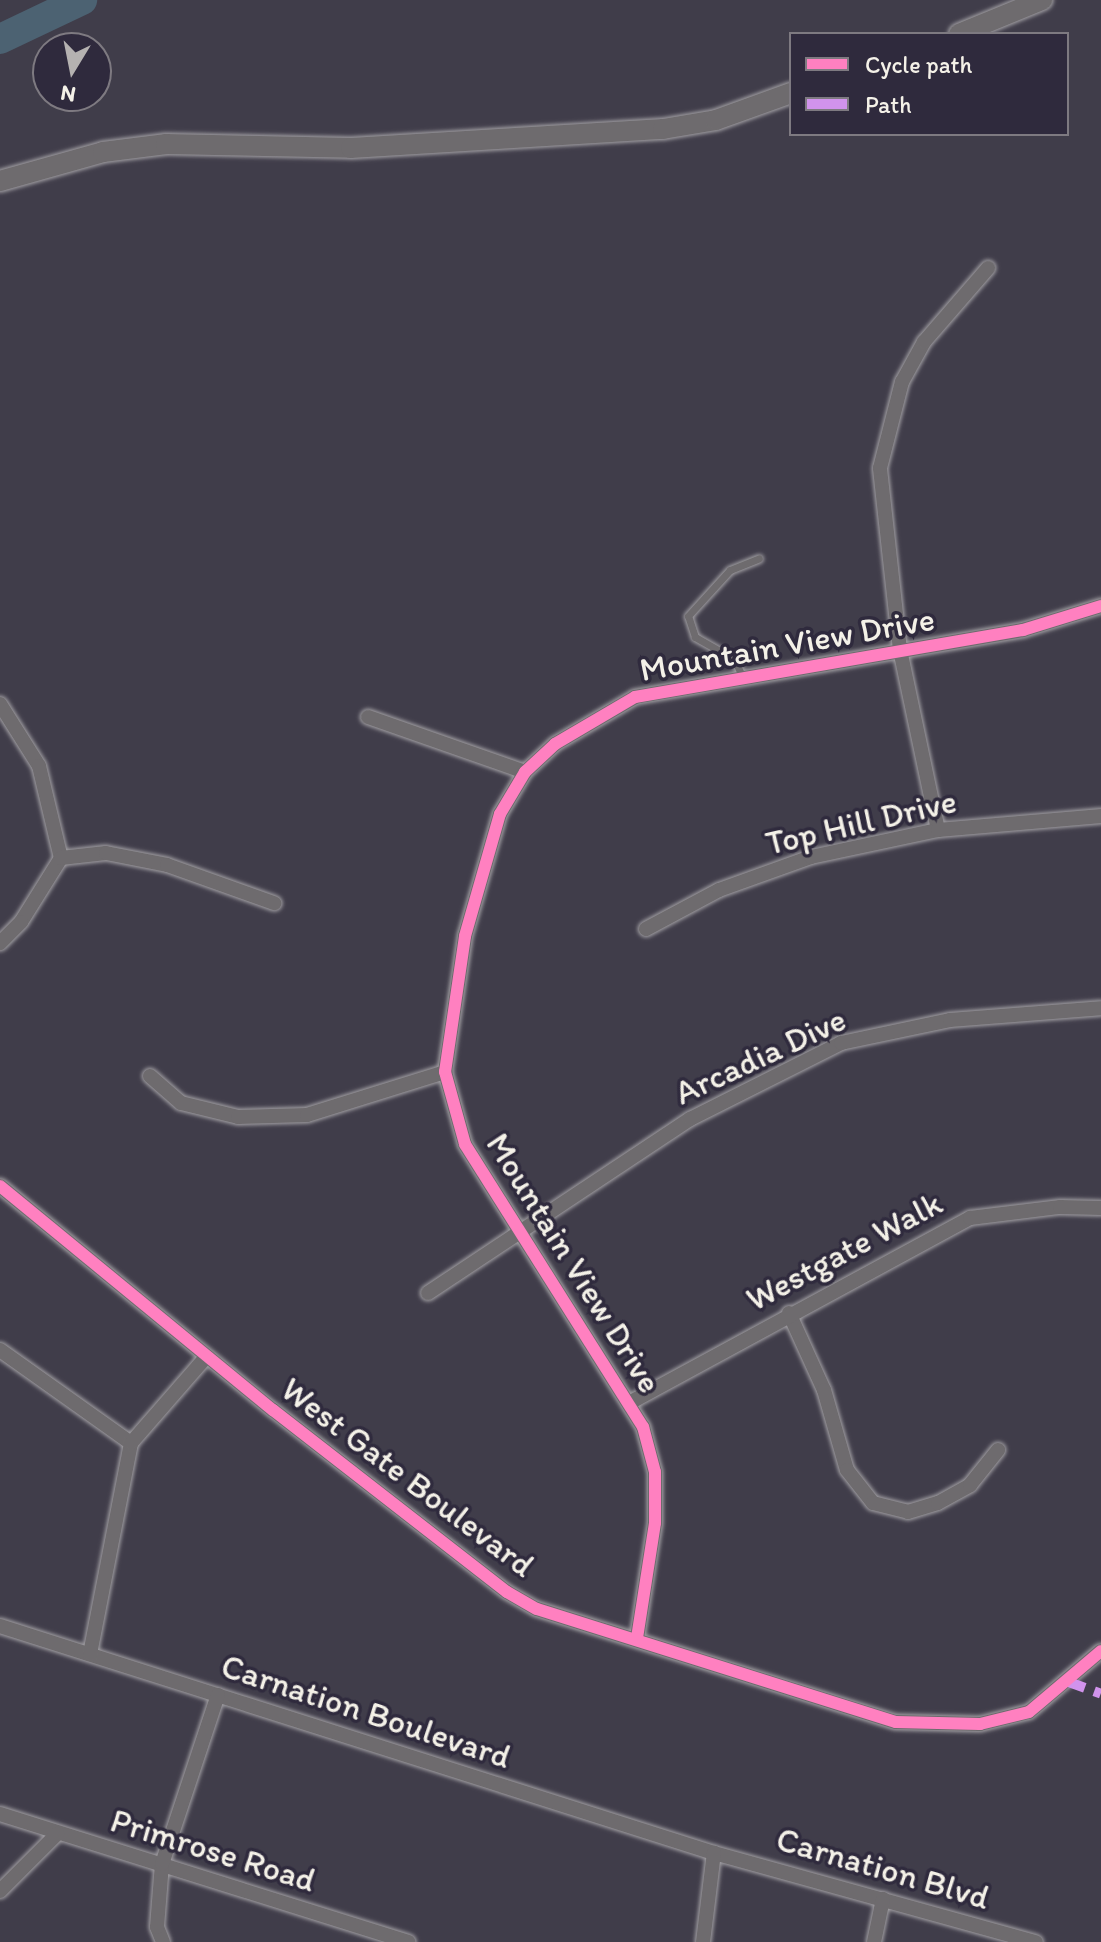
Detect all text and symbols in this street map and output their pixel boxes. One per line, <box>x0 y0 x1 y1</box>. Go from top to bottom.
north arrow <box>32 32 112 112</box>
legend <box>789 32 1069 136</box>
text: Cycle path <box>865 50 972 79</box>
text: N <box>58 80 78 109</box>
text: Path <box>865 90 912 119</box>
street label: Mountain View Drive <box>636 598 938 690</box>
street label: Top Hill Drive <box>762 780 960 864</box>
street label: Arcadia Dive <box>668 999 852 1113</box>
street label: Mountain View Drive <box>477 1125 671 1401</box>
street label: Westgate Walk <box>739 1182 949 1320</box>
street label: West Gate Boulevard <box>273 1368 543 1586</box>
street label: Carnation Boulevard <box>215 1645 517 1777</box>
street label: Primrose Road <box>106 1799 320 1901</box>
street label: Carnation Blvd <box>772 1818 994 1918</box>

